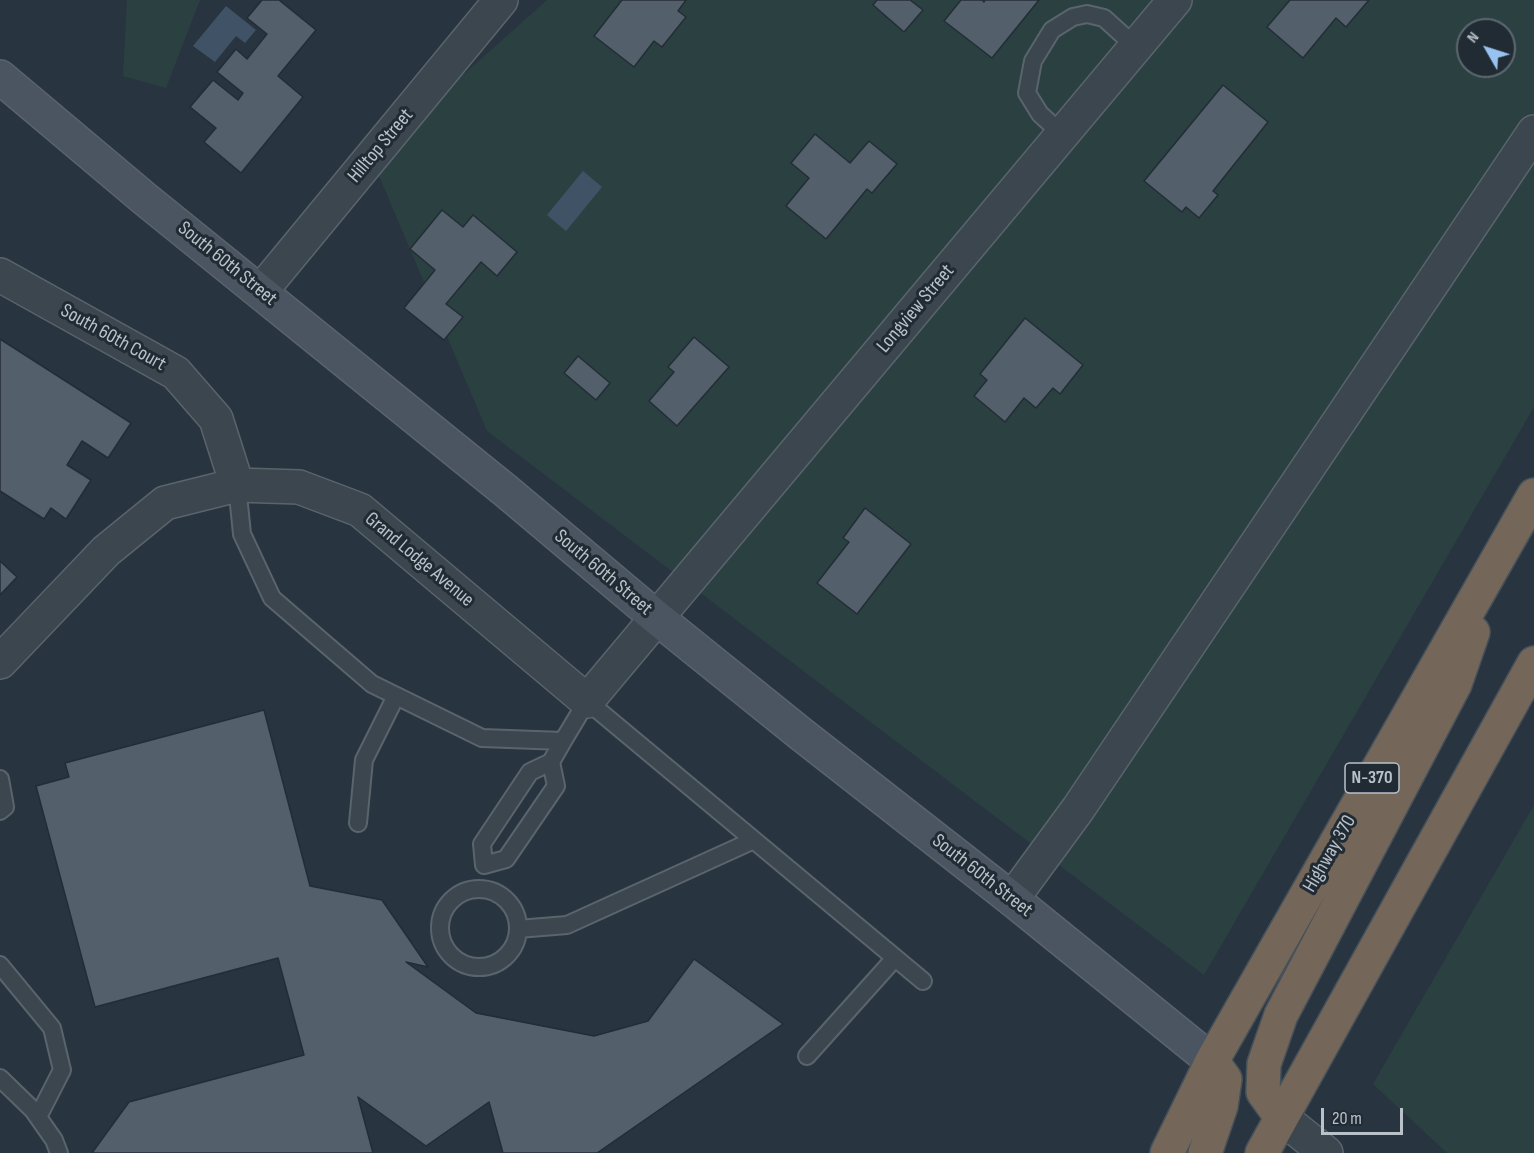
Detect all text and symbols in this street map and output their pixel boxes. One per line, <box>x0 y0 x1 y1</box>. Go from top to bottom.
north arrow <box>1456 18 1516 78</box>
text: N <box>1463 28 1483 47</box>
street label: Hilltop Street <box>343 104 419 188</box>
street label: South 60th Street <box>173 217 281 311</box>
street label: Longview Street <box>872 260 960 358</box>
street label: South 60th Court <box>56 299 170 377</box>
street label: Grand Lodge Avenue <box>360 507 478 613</box>
street label: South 60th Street <box>549 525 657 621</box>
road number: N-370 <box>1345 763 1399 793</box>
street label: Highway 370 <box>1298 811 1362 897</box>
street label: South 60th Street <box>927 829 1037 923</box>
scale bar <box>1324 1096 1406 1134</box>
text: 20 m <box>1332 1108 1362 1129</box>

